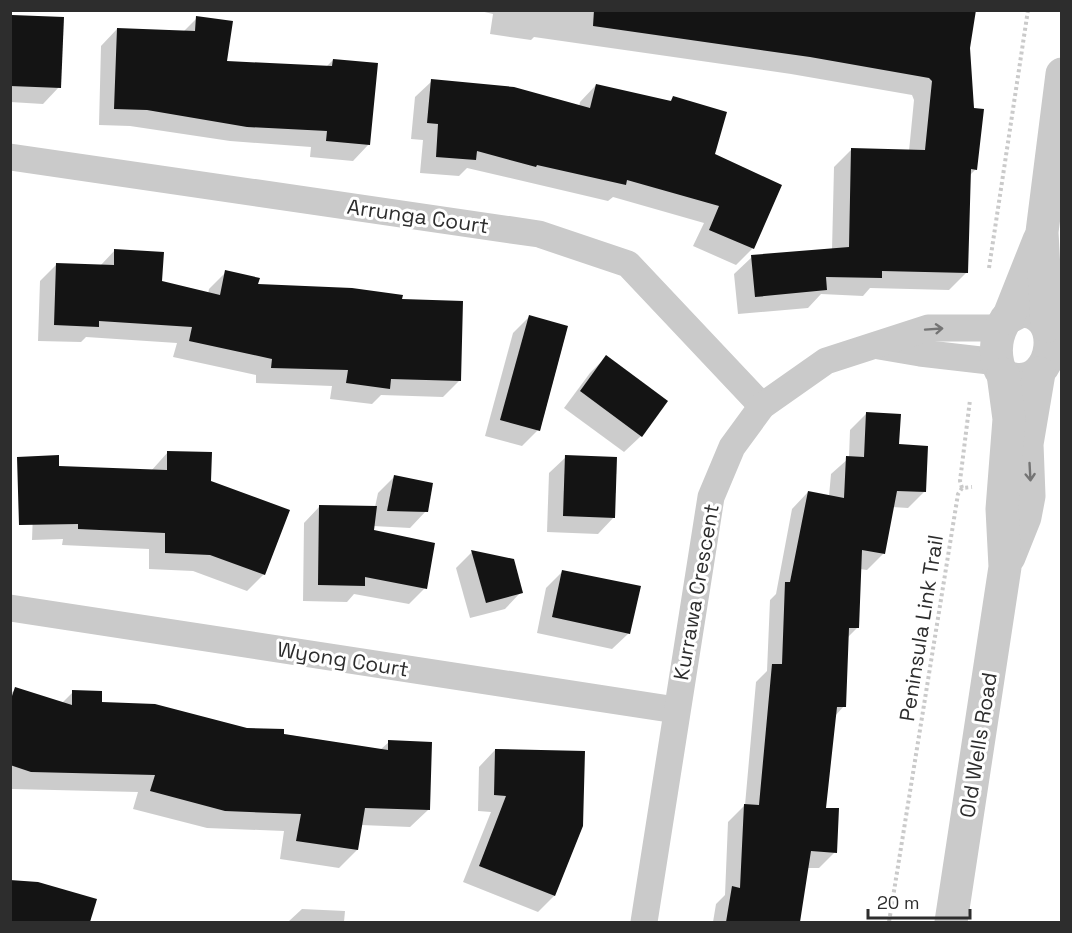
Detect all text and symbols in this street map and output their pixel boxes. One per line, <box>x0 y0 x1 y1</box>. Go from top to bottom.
street label: Arrunga Court <box>345 193 491 239</box>
one-way arrow <box>924 323 943 334</box>
one-way arrow <box>1024 461 1035 481</box>
street label: Kurrawa Crescent <box>667 502 725 682</box>
street label: Peninsula Link Trail <box>893 533 949 723</box>
street label: Wyong Court <box>275 635 411 683</box>
street label: Old Wells Road <box>953 670 1003 820</box>
scale bar <box>868 882 970 920</box>
text: 20 m <box>877 891 920 914</box>

